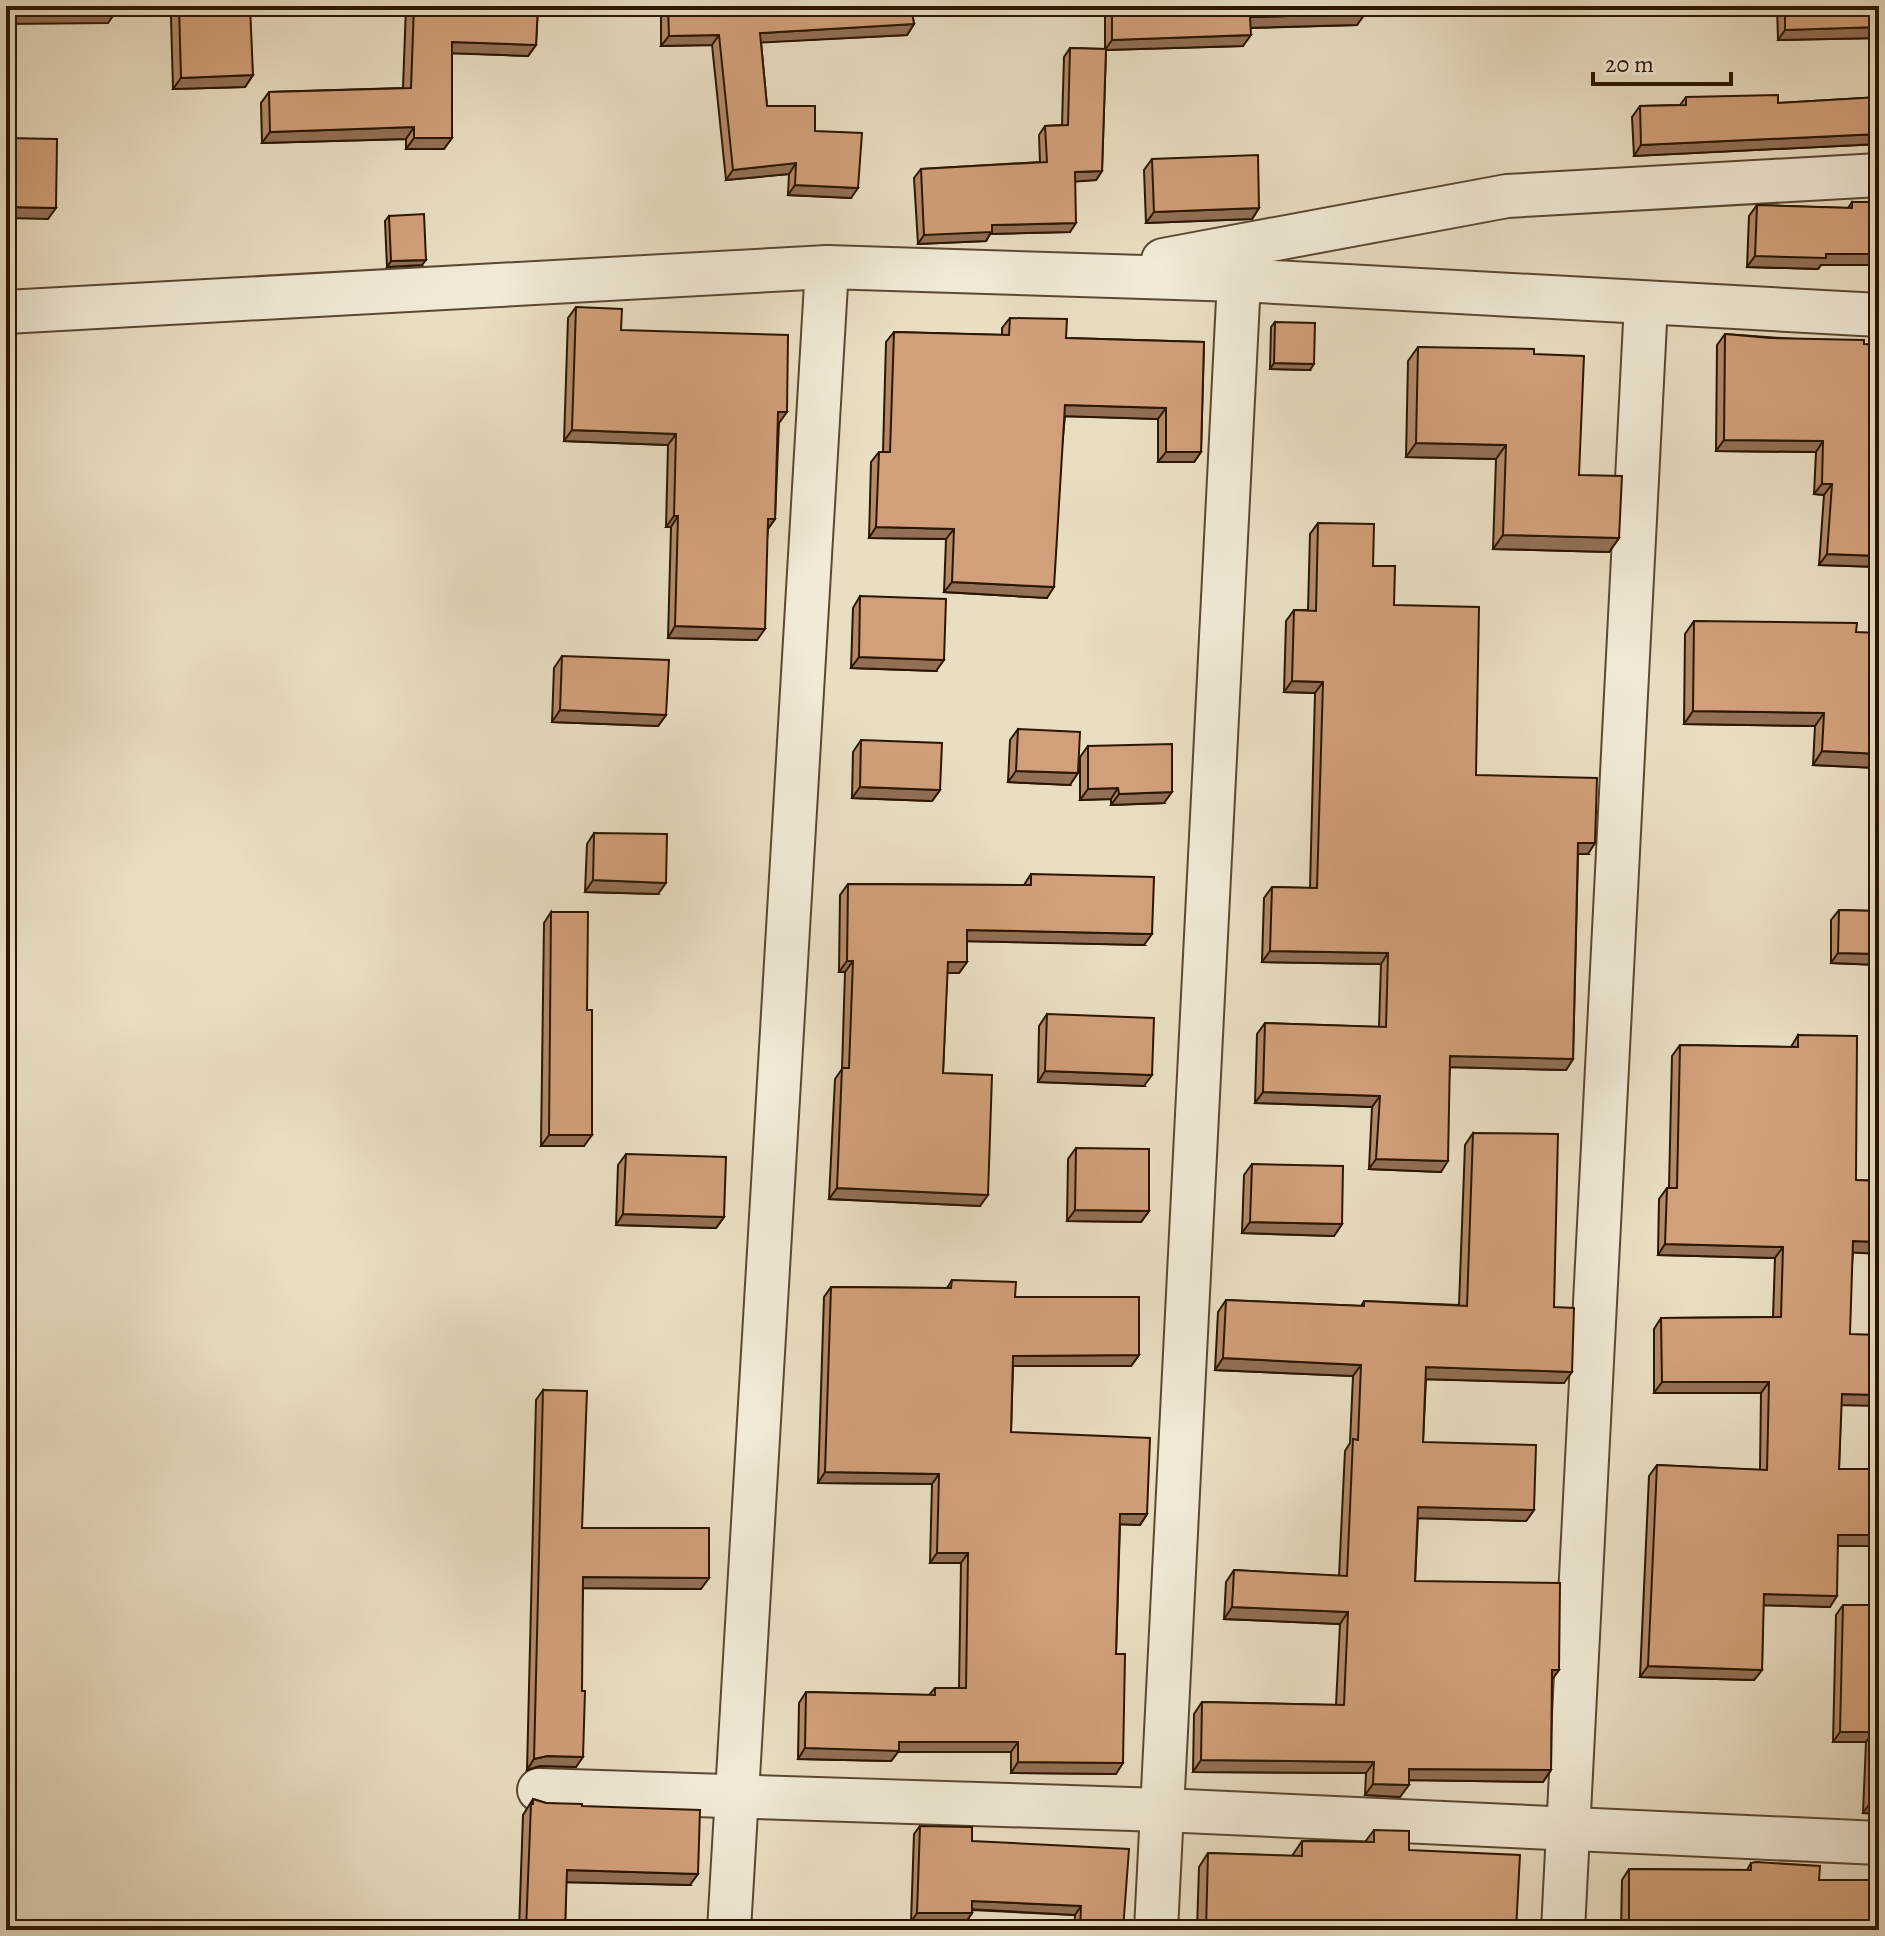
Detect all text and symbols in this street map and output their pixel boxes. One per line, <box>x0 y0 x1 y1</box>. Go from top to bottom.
scale bar <box>1593 36 1731 86</box>
text: 20 m <box>1605 48 1654 80</box>

